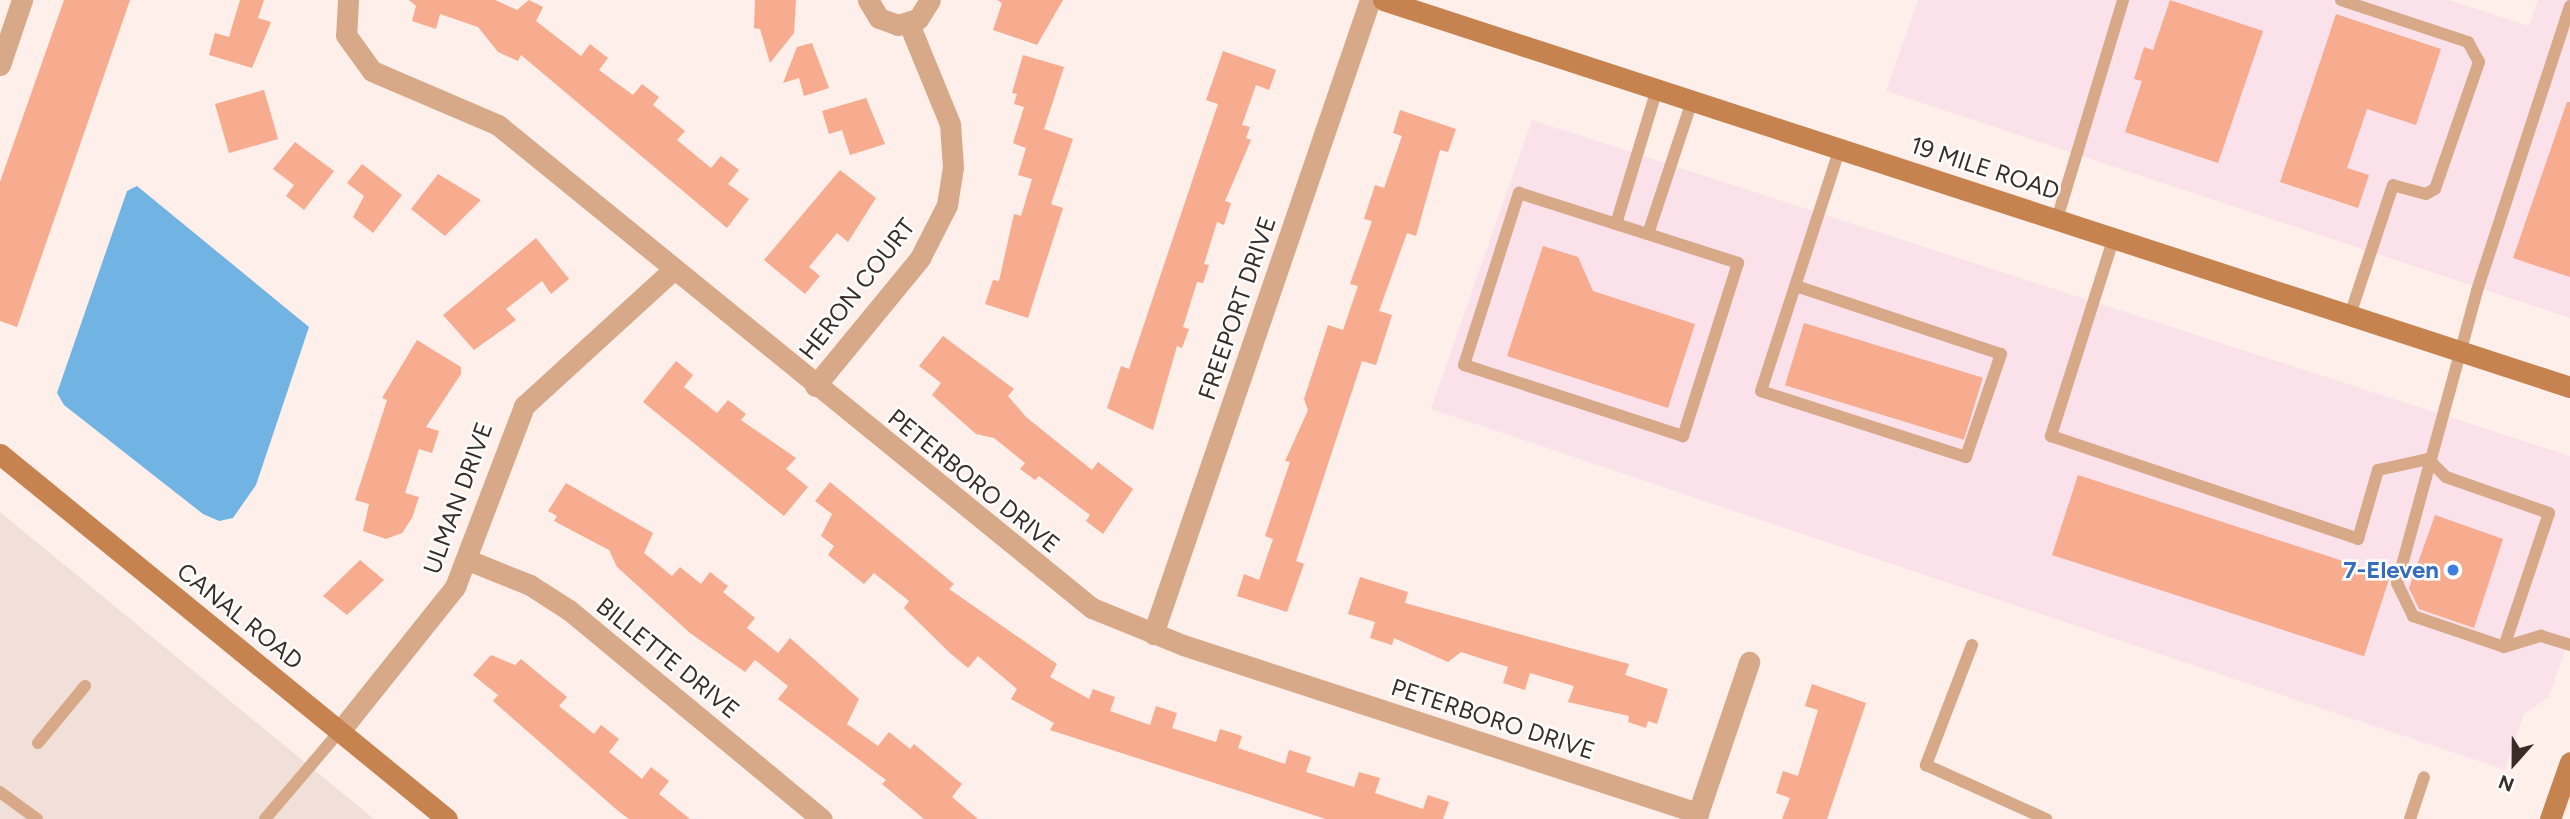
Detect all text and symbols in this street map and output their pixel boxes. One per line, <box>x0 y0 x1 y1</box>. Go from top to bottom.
street label: 19 MILE ROAD <box>1907 130 2063 206</box>
street label: HERON COURT <box>793 213 921 365</box>
street label: FREEPORT DRIVE <box>1192 213 1282 403</box>
street label: PETERBORO DRIVE <box>882 403 1066 559</box>
street label: ULMAN DRIVE <box>417 418 499 578</box>
place label: 7-Eleven <box>2343 556 2439 584</box>
street label: CANAL ROAD <box>171 557 309 675</box>
marker: 7-Eleven <box>2445 562 2461 578</box>
street label: BILLETTE DRIVE <box>591 591 745 725</box>
street label: PETERBORO DRIVE <box>1388 672 1598 766</box>
north arrow <box>2479 728 2549 798</box>
text: N <box>2495 770 2517 796</box>

